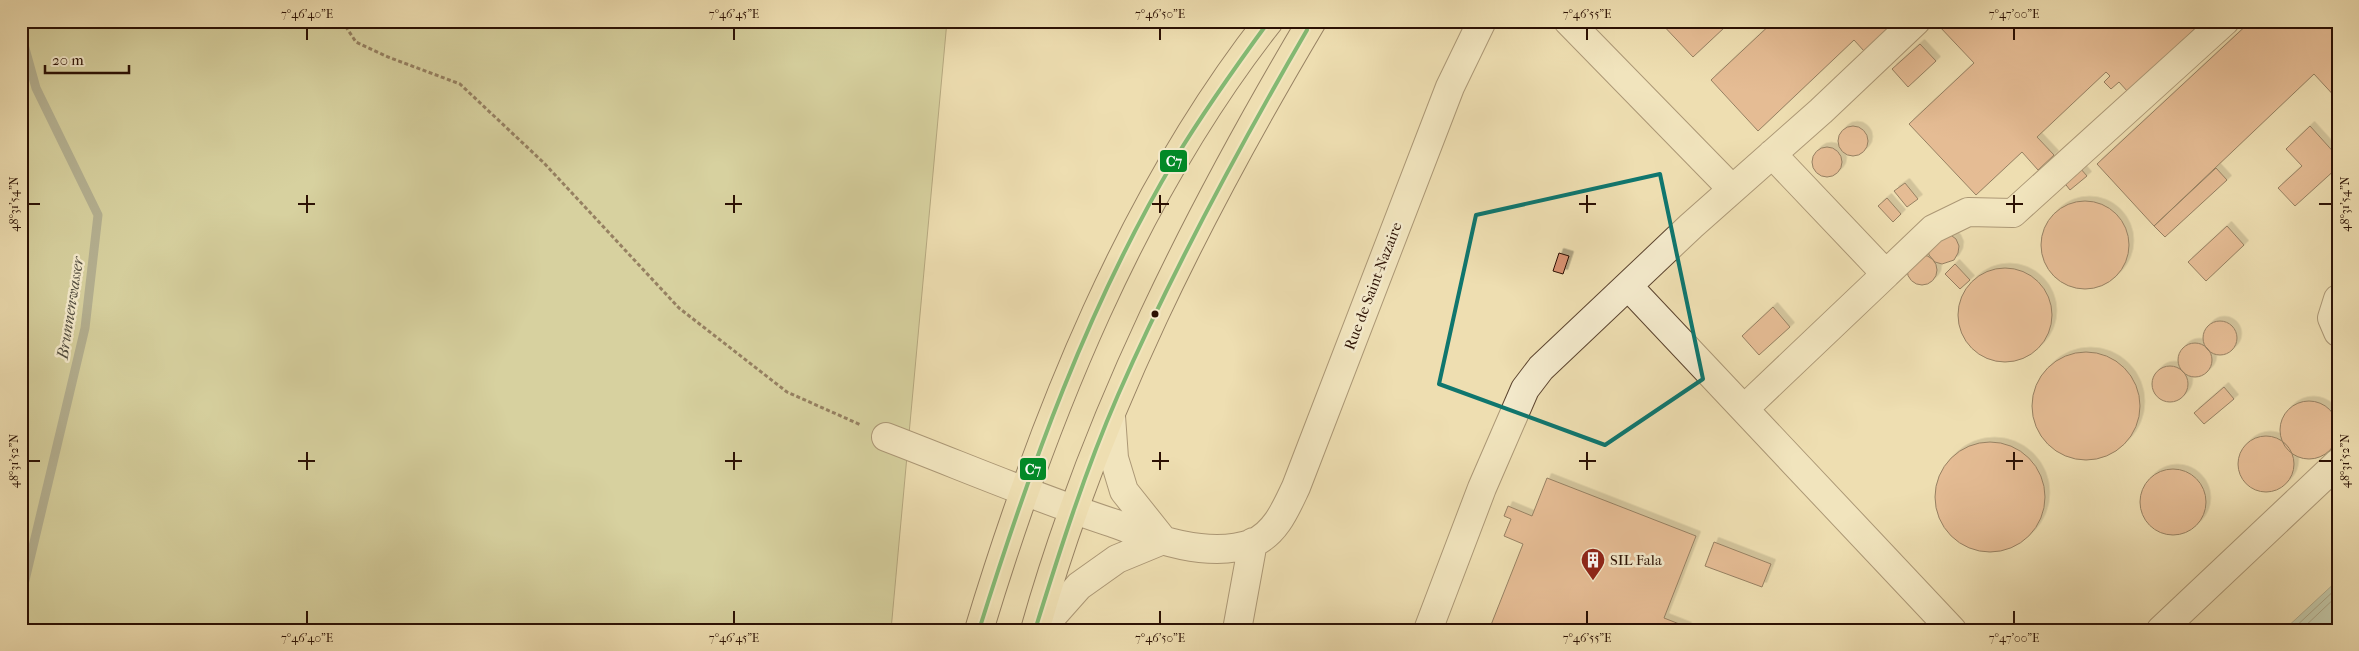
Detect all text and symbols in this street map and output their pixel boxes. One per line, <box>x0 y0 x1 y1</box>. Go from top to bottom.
text: 7°46'40"E <box>281 7 333 21</box>
text: 7°46'45"E <box>709 7 759 21</box>
text: 7°46'50"E <box>1135 7 1185 21</box>
text: 7°46'55"E <box>1563 7 1611 21</box>
text: 7°47'00"E <box>1989 7 2039 21</box>
scale bar <box>45 42 129 74</box>
text: 20 m <box>52 51 84 69</box>
line badge: C7 <box>1159 149 1188 173</box>
text: C7 <box>1166 153 1182 170</box>
text: 48°31'54"N <box>7 176 21 232</box>
text: 48°31'54"N <box>2338 176 2352 232</box>
street label: Rue de Saint-Nazaire <box>1340 219 1406 352</box>
water label: Brunnenwasser <box>52 254 88 361</box>
unlabelled marker <box>1150 309 1160 319</box>
text: 48°31'52"N <box>7 434 21 488</box>
text: 48°31'52"N <box>2338 434 2352 488</box>
line badge: C7 <box>1019 457 1047 481</box>
text: C7 <box>1025 461 1041 478</box>
building icon: SIL Fala <box>1580 547 1606 581</box>
place label: SIL Fala <box>1610 551 1663 569</box>
text: 7°46'40"E <box>281 631 333 645</box>
text: 7°46'45"E <box>709 631 759 645</box>
text: 7°46'50"E <box>1135 631 1185 645</box>
text: 7°46'55"E <box>1563 631 1611 645</box>
text: 7°47'00"E <box>1989 631 2039 645</box>

